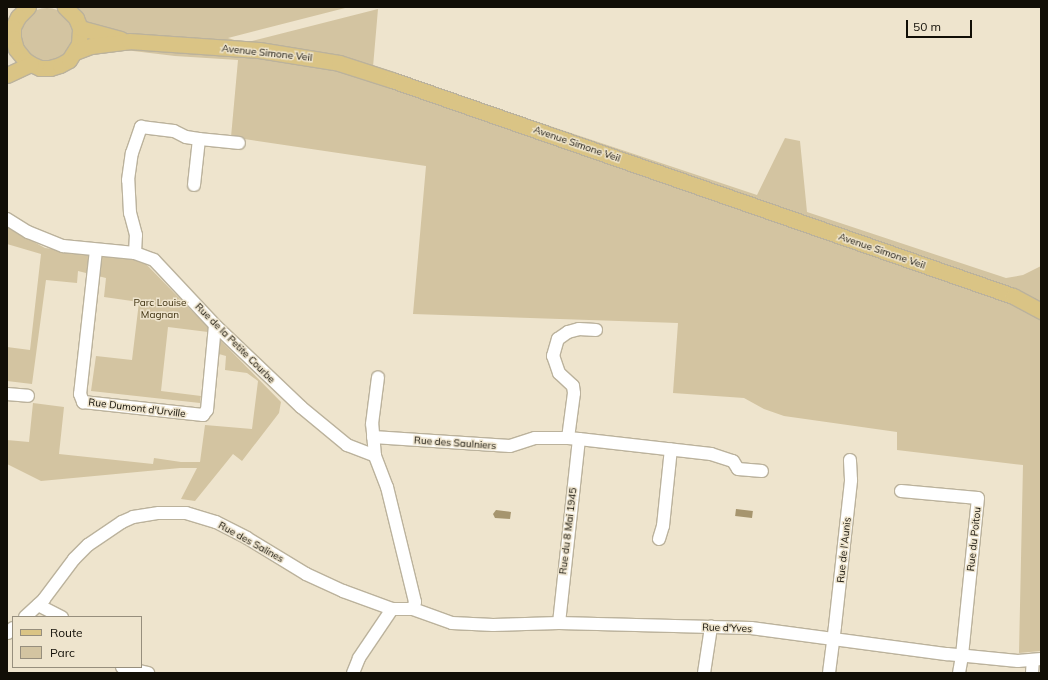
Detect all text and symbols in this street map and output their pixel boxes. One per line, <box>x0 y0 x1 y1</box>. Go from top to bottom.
scale bar <box>908 12 974 38</box>
text: 50 m <box>913 19 941 34</box>
street label: Avenue Simone Veil <box>221 42 313 64</box>
street label: Avenue Simone Veil <box>532 124 622 164</box>
street label: Avenue Simone Veil <box>837 231 927 271</box>
park label: Parc Louise Magnan <box>133 296 187 320</box>
street label: Rue de la Petite Courbe <box>193 301 277 385</box>
street label: Rue Dumont d'Urville <box>88 396 186 420</box>
street label: Rue des Saulniers <box>414 434 496 452</box>
street label: Rue du 8 Mai 1945 <box>557 487 579 575</box>
street label: Rue du Poitou <box>965 506 983 572</box>
street label: Rue de l'Aunis <box>835 517 853 583</box>
street label: Rue des Salines <box>216 519 286 565</box>
legend <box>12 616 142 668</box>
street label: Rue d'Yves <box>702 621 752 635</box>
text: Route <box>50 625 83 640</box>
text: Parc <box>50 645 75 660</box>

